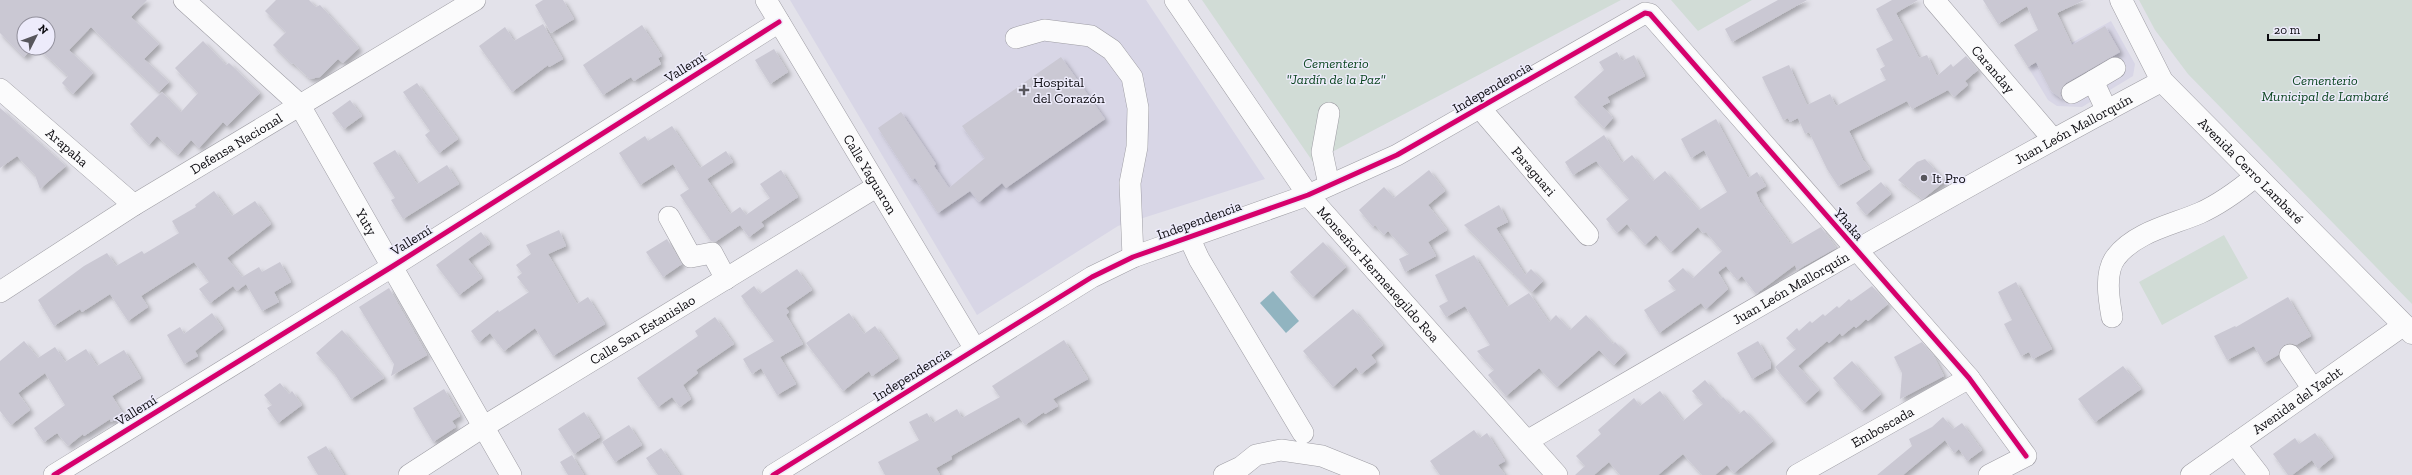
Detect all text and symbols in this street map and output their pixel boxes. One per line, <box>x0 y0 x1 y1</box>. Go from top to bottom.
north arrow <box>16 16 56 56</box>
scale bar <box>2268 16 2319 42</box>
text: N <box>35 22 51 38</box>
text: 20 m <box>2274 23 2301 37</box>
street label: Caranday <box>1968 42 2019 98</box>
street label: Vallemí <box>661 48 709 87</box>
park label: Cementerio "Jardín de la Paz" <box>1286 55 1386 88</box>
street label: Independencia <box>1450 58 1535 117</box>
park label: Cementerio Municipal de Lambaré <box>2261 72 2389 105</box>
place label: Hospital del Corazón <box>1033 74 1105 107</box>
marker: Hospital del Corazón <box>1018 84 1030 96</box>
street label: Juan León Mallorquín <box>2012 91 2135 168</box>
street label: Defensa Nacional <box>187 110 286 178</box>
street label: Avenida Cerro Lambaré <box>2194 114 2307 228</box>
street label: Arapaha <box>42 125 92 171</box>
street label: Calle Yaguaron <box>839 131 900 218</box>
street label: Paraguari <box>1508 143 1559 200</box>
place label: It Pro <box>1932 170 1966 187</box>
marker: It Pro <box>1919 173 1929 183</box>
street label: Independencia <box>1155 197 1244 244</box>
street label: Monseñor Hermenegildo Roa <box>1313 203 1443 346</box>
street label: Yhaka <box>1829 204 1867 244</box>
street label: Yuty <box>351 205 381 239</box>
street label: Vallemí <box>387 221 435 260</box>
street label: Juan León Mallorquín <box>1730 248 1852 329</box>
street label: Calle San Estanislao <box>587 291 699 369</box>
street label: Independencia <box>870 344 955 405</box>
street label: Avenida del Yacht <box>2249 363 2347 438</box>
street label: Vallemí <box>112 391 160 430</box>
street label: Emboscada <box>1848 403 1917 452</box>

